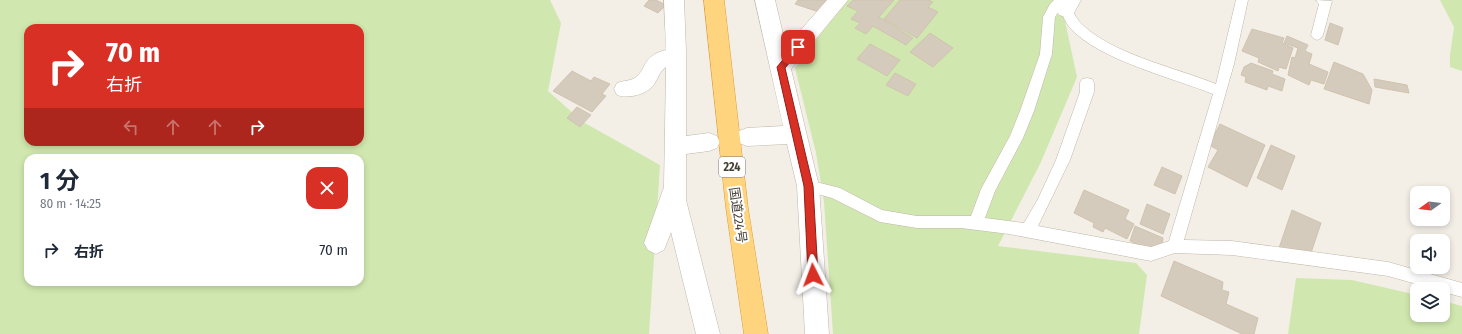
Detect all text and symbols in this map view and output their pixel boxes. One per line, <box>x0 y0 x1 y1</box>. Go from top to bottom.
pin <box>781 30 815 64</box>
text: 70 m <box>106 36 160 69</box>
icon: arrive <box>787 36 809 58</box>
icon: right <box>40 40 92 92</box>
text: 右折 <box>106 74 142 96</box>
icon: left <box>120 116 142 138</box>
icon: ahead <box>162 116 184 138</box>
icon: ahead <box>204 116 226 138</box>
icon: right <box>246 116 268 138</box>
road number: 224 <box>719 157 745 177</box>
text: 1 分 <box>40 167 79 195</box>
button: close <box>306 167 348 209</box>
street label: 国道224号 <box>727 186 749 244</box>
north arrow <box>1410 186 1450 226</box>
map controls <box>1410 186 1450 322</box>
text: 80 m · 14:25 <box>40 196 101 211</box>
button: sound <box>1410 234 1450 274</box>
icon: right <box>40 239 62 261</box>
text: 70 m <box>319 241 348 259</box>
text: 右折 <box>74 243 104 261</box>
position arrow <box>792 254 834 296</box>
button: layers <box>1410 282 1450 322</box>

